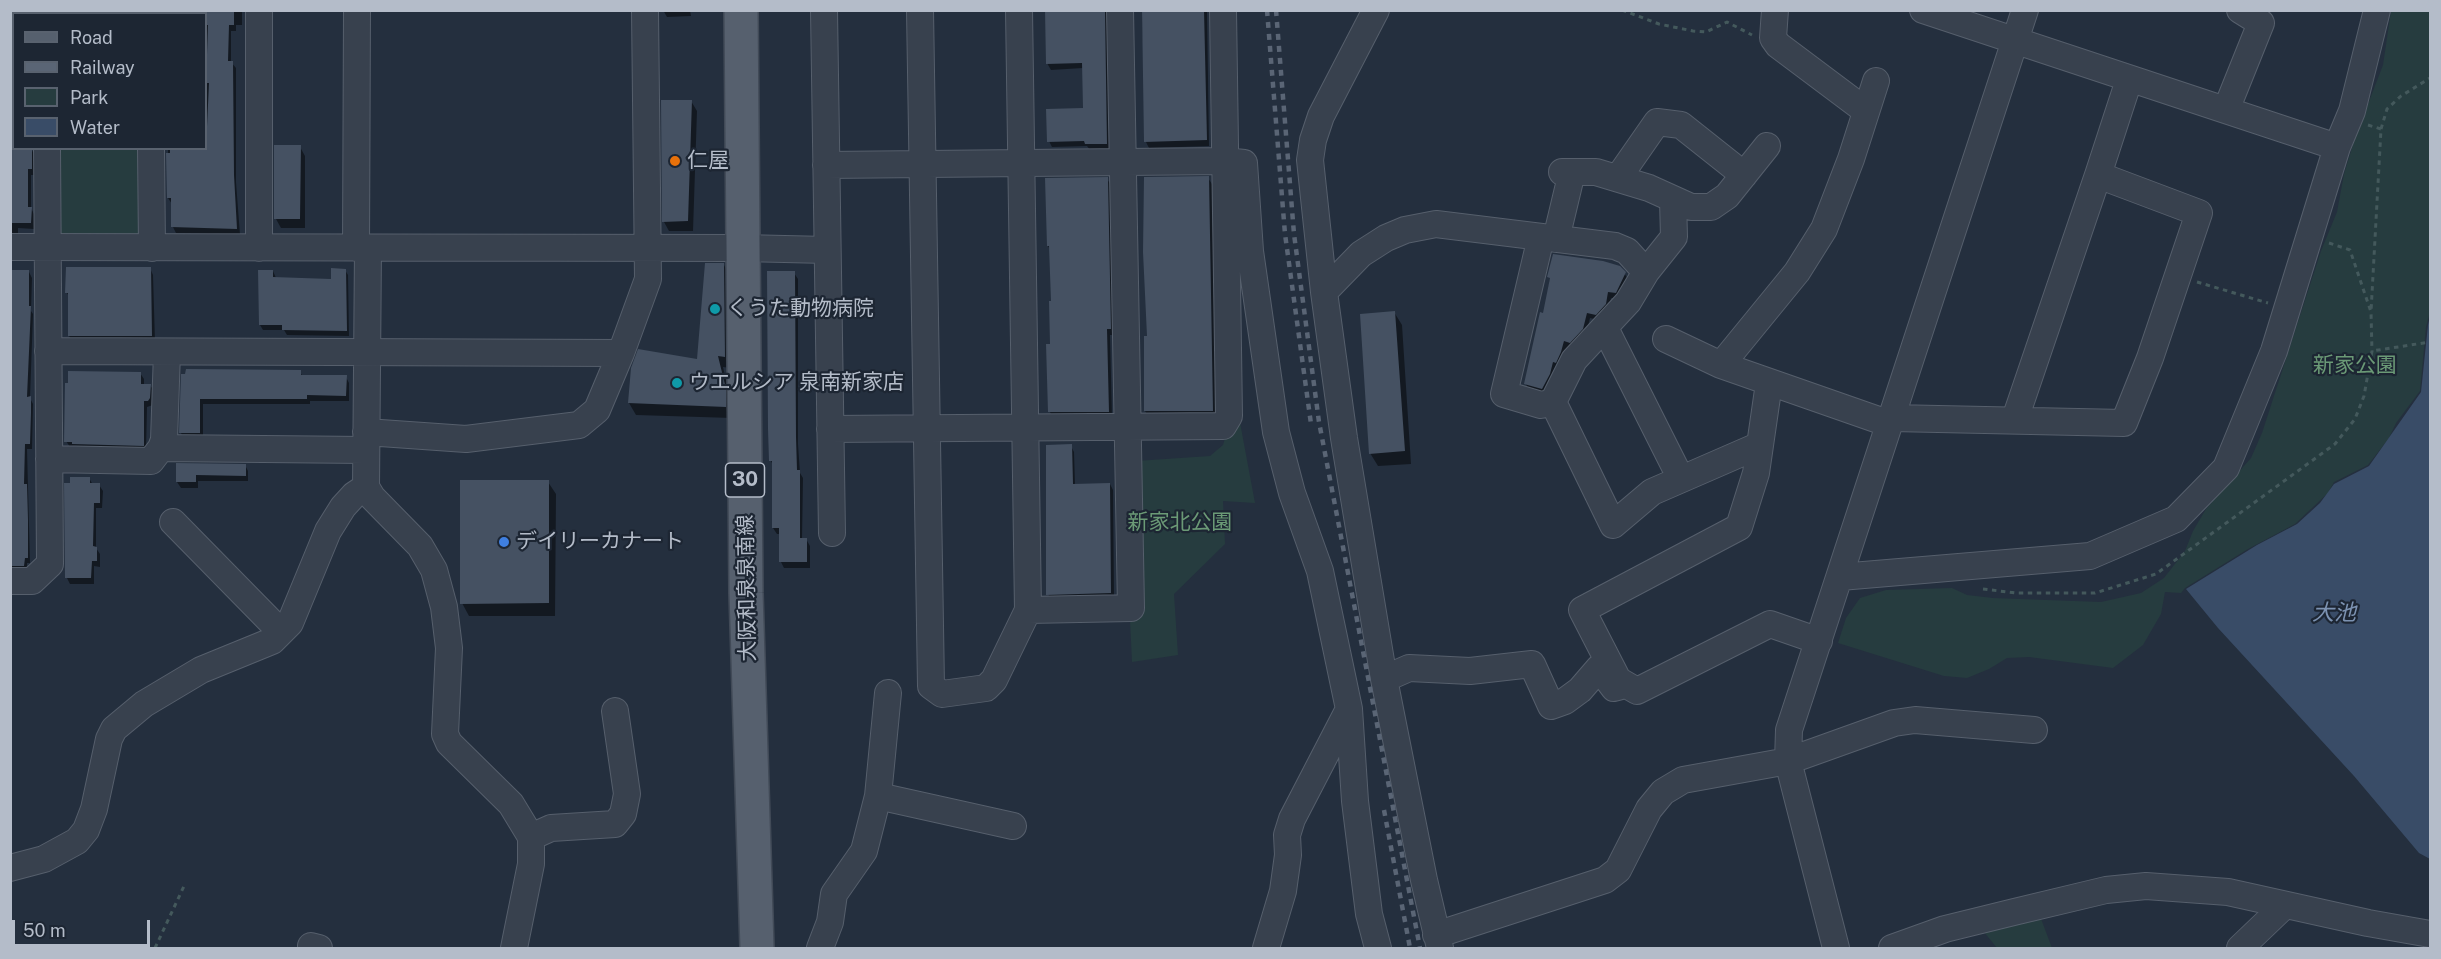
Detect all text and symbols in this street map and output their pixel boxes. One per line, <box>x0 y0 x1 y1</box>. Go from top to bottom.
legend <box>12 12 207 150</box>
text: Road <box>70 27 113 48</box>
text: Railway <box>70 57 135 78</box>
text: Park <box>70 87 108 108</box>
text: Water <box>70 117 120 138</box>
place label: 仁屋 <box>687 148 729 174</box>
marker: 仁屋 <box>668 154 682 168</box>
place label: くうた動物病院 <box>727 296 874 322</box>
marker: くうた動物病院 <box>708 302 722 316</box>
park label: 新家公園 <box>2313 353 2397 379</box>
place label: ウエルシア 泉南新家店 <box>689 370 904 396</box>
marker: ウエルシア 泉南新家店 <box>670 376 684 390</box>
road number: 30 <box>726 463 764 497</box>
park label: 新家北公園 <box>1128 510 1232 536</box>
street label: 大阪和泉泉南線 <box>733 514 761 662</box>
place label: デイリーカナート <box>516 529 684 555</box>
marker: デイリーカナート <box>497 535 511 549</box>
water label: 大池 <box>2312 600 2356 626</box>
scale bar <box>15 908 153 946</box>
text: 50 m <box>23 920 66 941</box>

